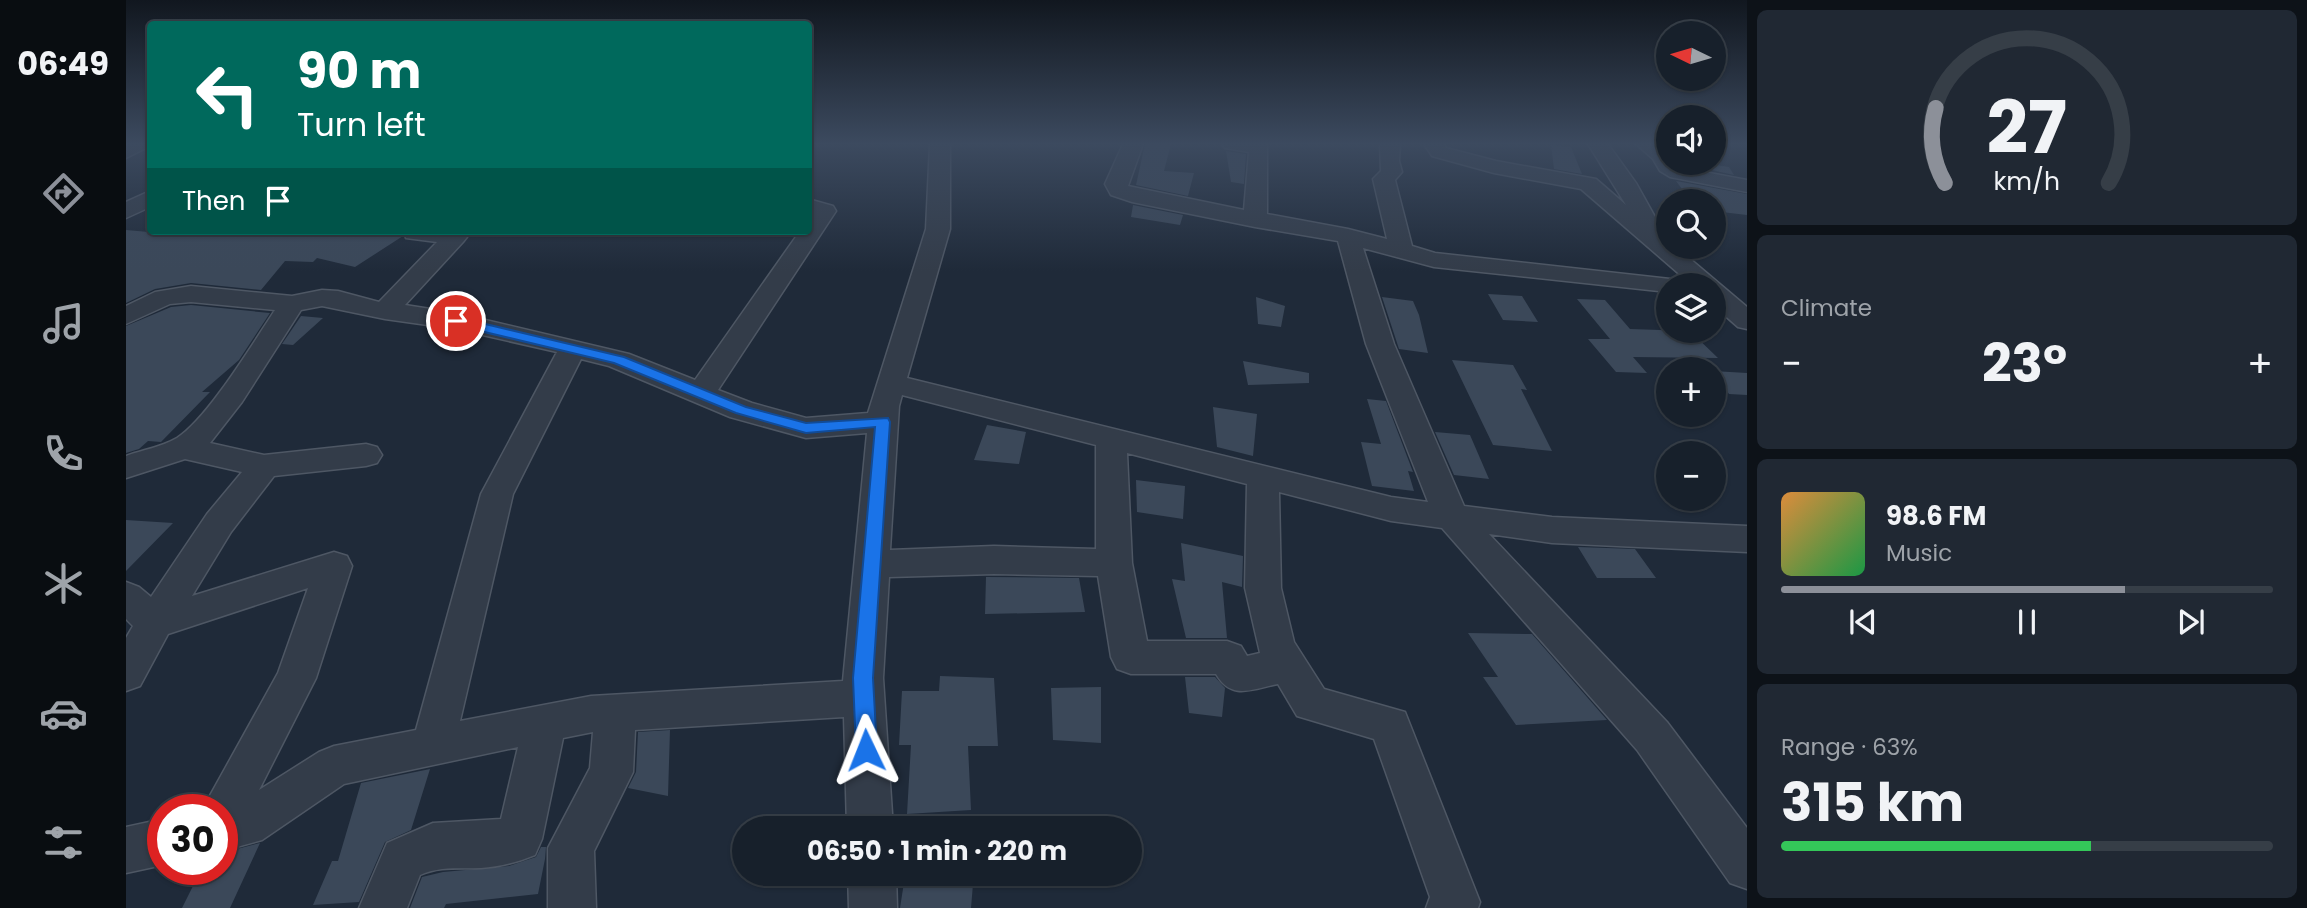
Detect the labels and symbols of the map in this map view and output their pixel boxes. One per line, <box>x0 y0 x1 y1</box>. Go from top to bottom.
north arrow <box>1656 21 1726 91</box>
pin <box>426 291 486 351</box>
position arrow <box>829 713 903 787</box>
speed limit sign: 30 <box>147 794 238 885</box>

